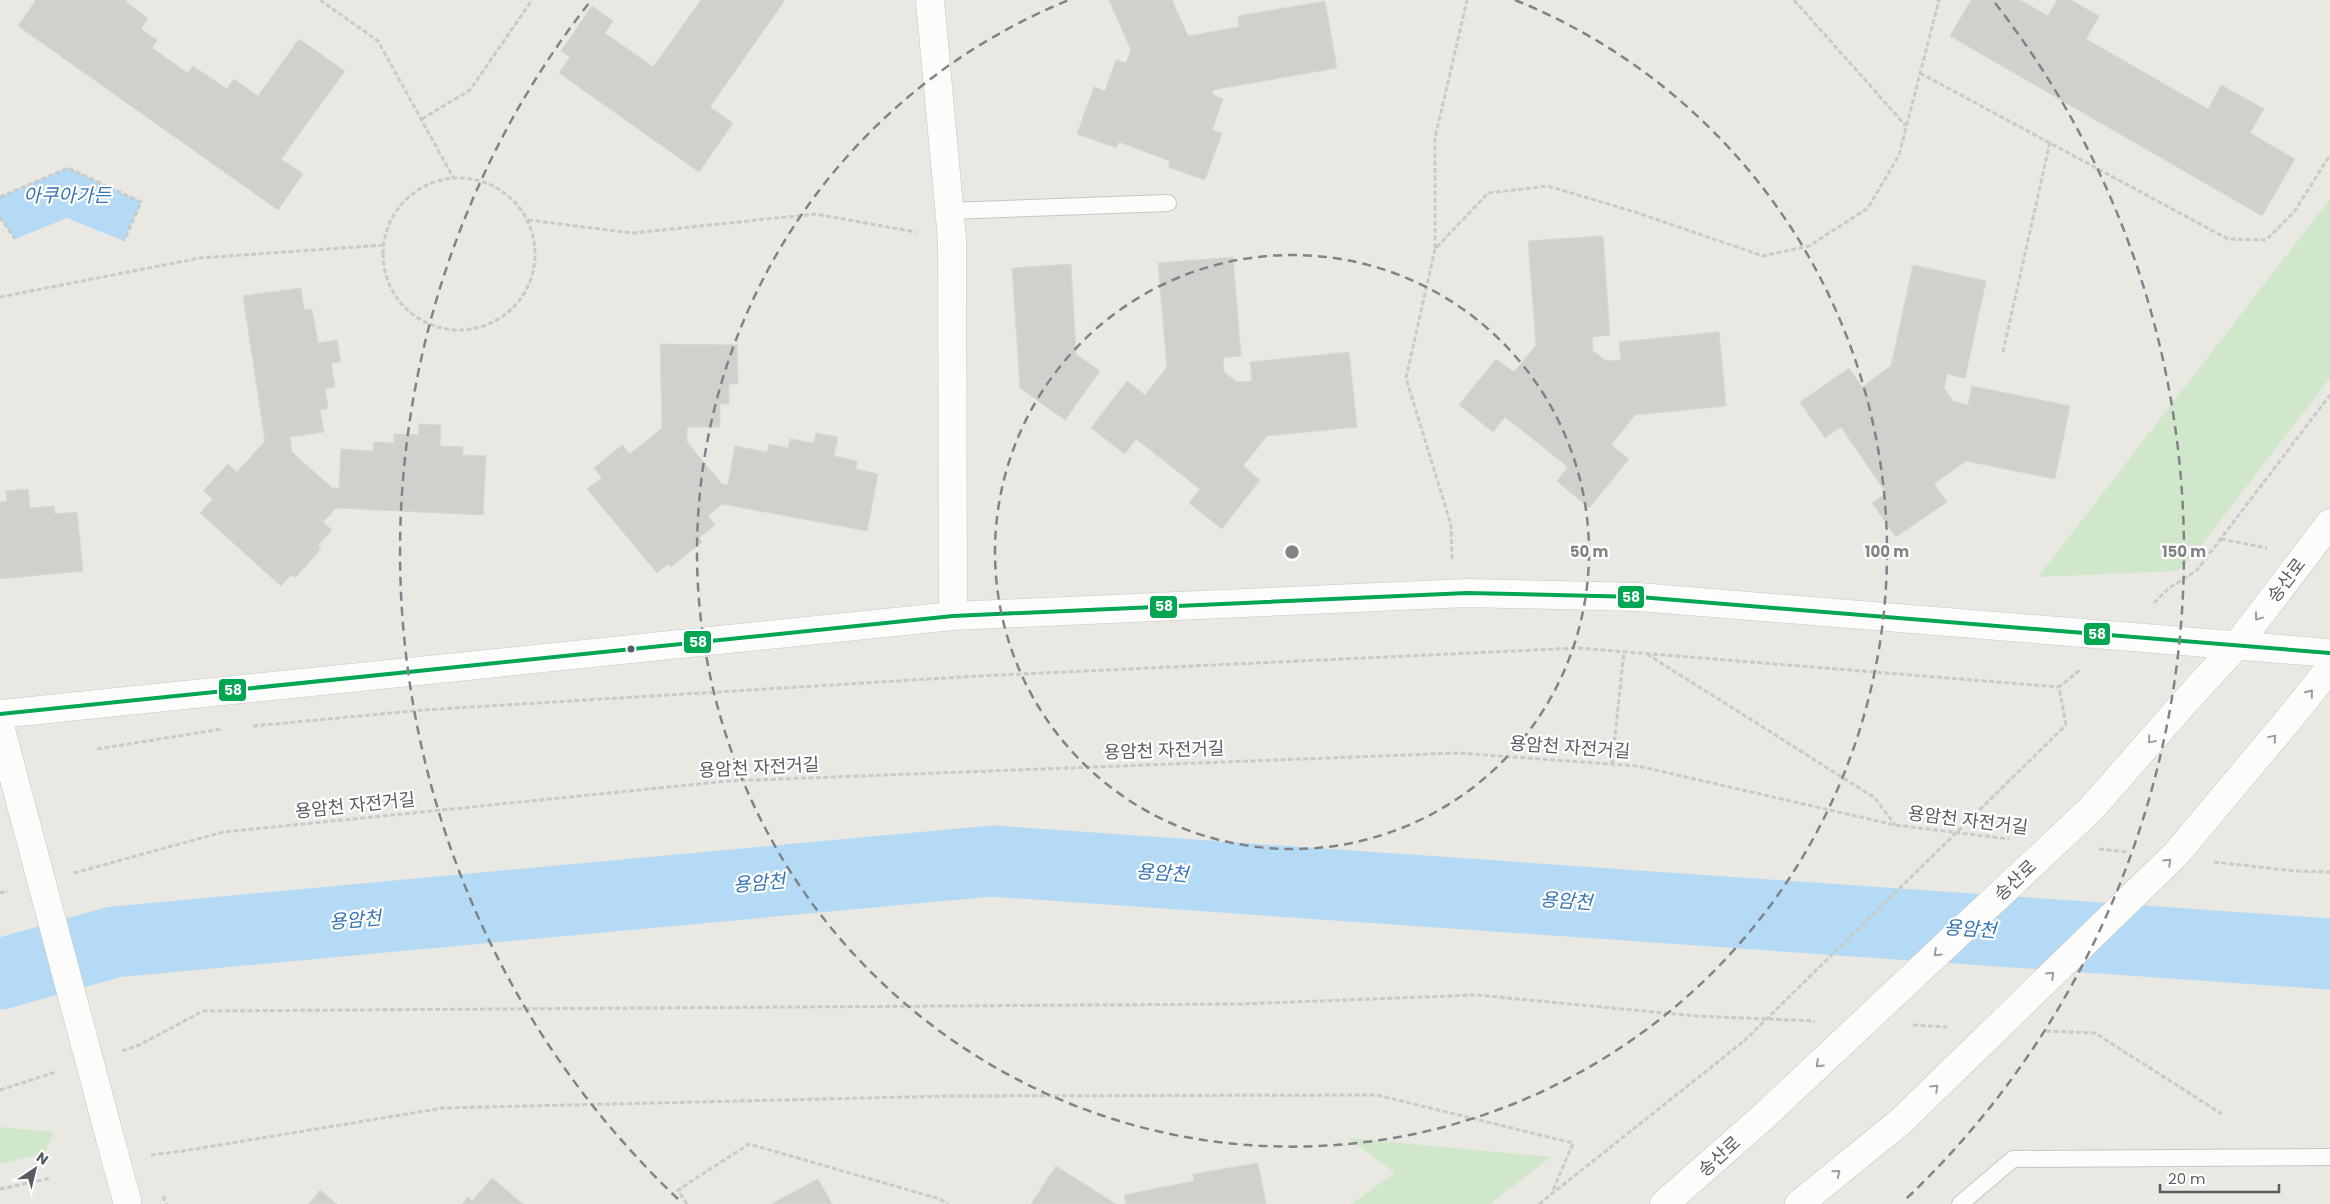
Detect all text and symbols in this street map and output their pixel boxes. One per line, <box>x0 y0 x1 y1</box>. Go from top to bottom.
water label: 아쿠아가든 <box>23 182 112 209</box>
text: 50 m <box>1570 541 1608 562</box>
text: 100 m <box>1865 541 1909 562</box>
text: 150 m <box>2162 541 2206 562</box>
centre of rings <box>1283 543 1301 561</box>
street label: 송산로 <box>2261 553 2311 607</box>
line badge: 58 <box>1617 585 1645 609</box>
text: 58 <box>1622 587 1640 607</box>
line badge: 58 <box>1149 595 1178 619</box>
text: 58 <box>1155 596 1173 616</box>
one-way arrow <box>2255 611 2264 621</box>
line badge: 58 <box>2083 622 2111 646</box>
text: 58 <box>2088 624 2106 644</box>
line badge: 58 <box>683 630 712 654</box>
text: 58 <box>689 632 707 652</box>
unlabelled marker <box>626 644 636 654</box>
line badge: 58 <box>218 678 247 702</box>
text: 58 <box>224 680 242 700</box>
one-way arrow <box>2304 690 2312 699</box>
street label: 용암천 자전거길 <box>1509 730 1631 764</box>
one-way arrow <box>2148 734 2157 743</box>
street label: 용암천 자전거길 <box>1103 735 1225 765</box>
one-way arrow <box>2267 735 2276 744</box>
street label: 용암천 자전거길 <box>698 751 820 783</box>
street label: 용암천 자전거길 <box>294 786 416 824</box>
street label: 용암천 자전거길 <box>1907 800 2029 840</box>
street label: 송산로 <box>1988 854 2042 906</box>
water label: 용암천 <box>1135 858 1191 888</box>
one-way arrow <box>2162 859 2171 868</box>
water label: 용암천 <box>732 867 788 899</box>
water label: 용암천 <box>1539 886 1595 916</box>
water label: 용암천 <box>328 904 384 936</box>
water label: 용암천 <box>1943 914 1999 944</box>
one-way arrow <box>1934 947 1943 956</box>
one-way arrow <box>2046 972 2055 981</box>
one-way arrow <box>1816 1058 1825 1067</box>
one-way arrow <box>1929 1085 1938 1094</box>
street label: 송산로 <box>1692 1130 1746 1182</box>
north arrow <box>10 1144 60 1194</box>
text: N <box>32 1147 53 1170</box>
scale bar <box>2160 1162 2279 1194</box>
text: 20 m <box>2168 1168 2206 1189</box>
one-way arrow <box>1831 1171 1840 1179</box>

